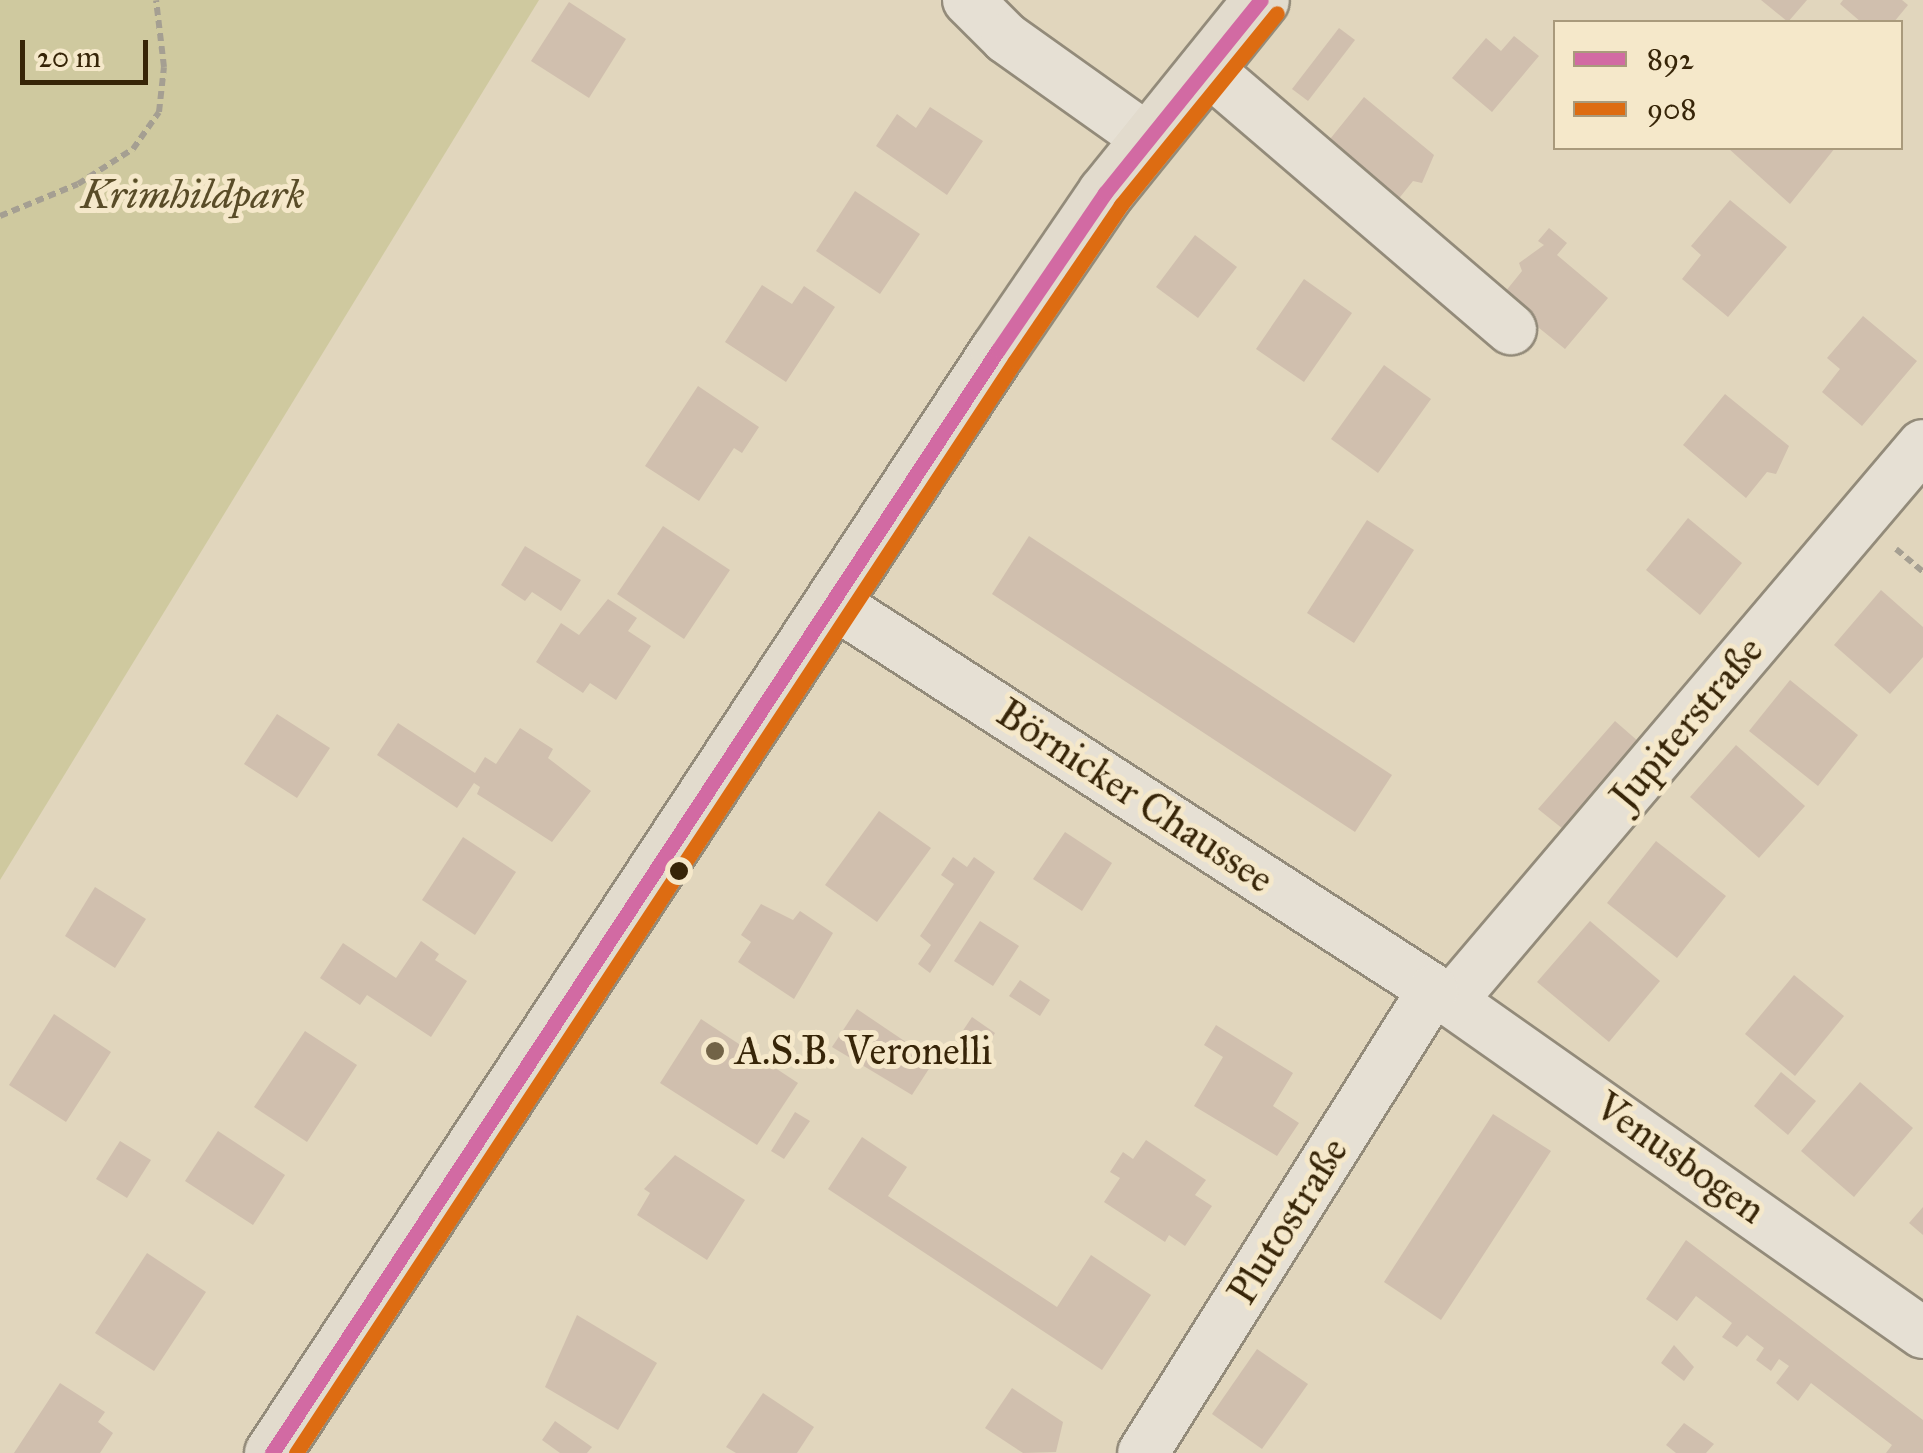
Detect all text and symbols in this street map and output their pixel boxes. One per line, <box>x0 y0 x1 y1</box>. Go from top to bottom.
scale bar <box>25 20 152 82</box>
legend <box>1553 20 1903 150</box>
text: 20 m <box>37 39 101 75</box>
text: 892 <box>1647 41 1694 77</box>
text: 908 <box>1647 91 1697 127</box>
park label: Krimhildpark <box>81 171 305 219</box>
street label: Jupiterstraße <box>1601 627 1773 819</box>
street label: Börnicker Chaussee <box>988 689 1282 903</box>
unlabelled marker <box>669 861 689 881</box>
place label: A.S.B. Veronelli <box>735 1027 992 1075</box>
marker: A.S.B. Veronelli <box>704 1040 726 1062</box>
street label: Venusbogen <box>1586 1082 1774 1234</box>
street label: Plutostraße <box>1218 1129 1358 1313</box>

